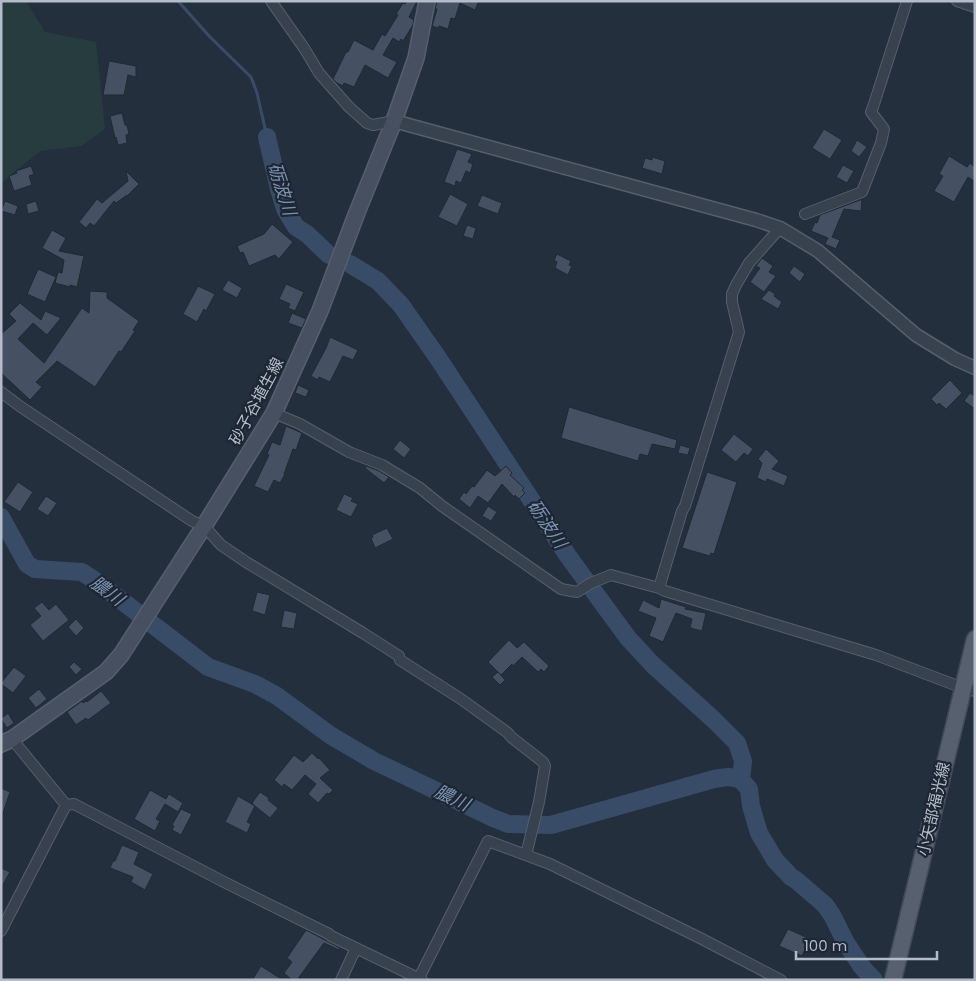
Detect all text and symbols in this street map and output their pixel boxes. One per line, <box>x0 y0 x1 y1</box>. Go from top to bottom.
water label: 砺波川 <box>262 159 303 220</box>
street label: 砂子谷埴生線 <box>224 353 289 449</box>
water label: 砺波川 <box>522 494 574 555</box>
water label: 膿川 <box>85 570 131 613</box>
street label: 小矢部福光線 <box>911 760 955 858</box>
water label: 膿川 <box>431 779 476 817</box>
scale bar <box>796 928 937 960</box>
text: 100 m <box>804 935 847 956</box>

